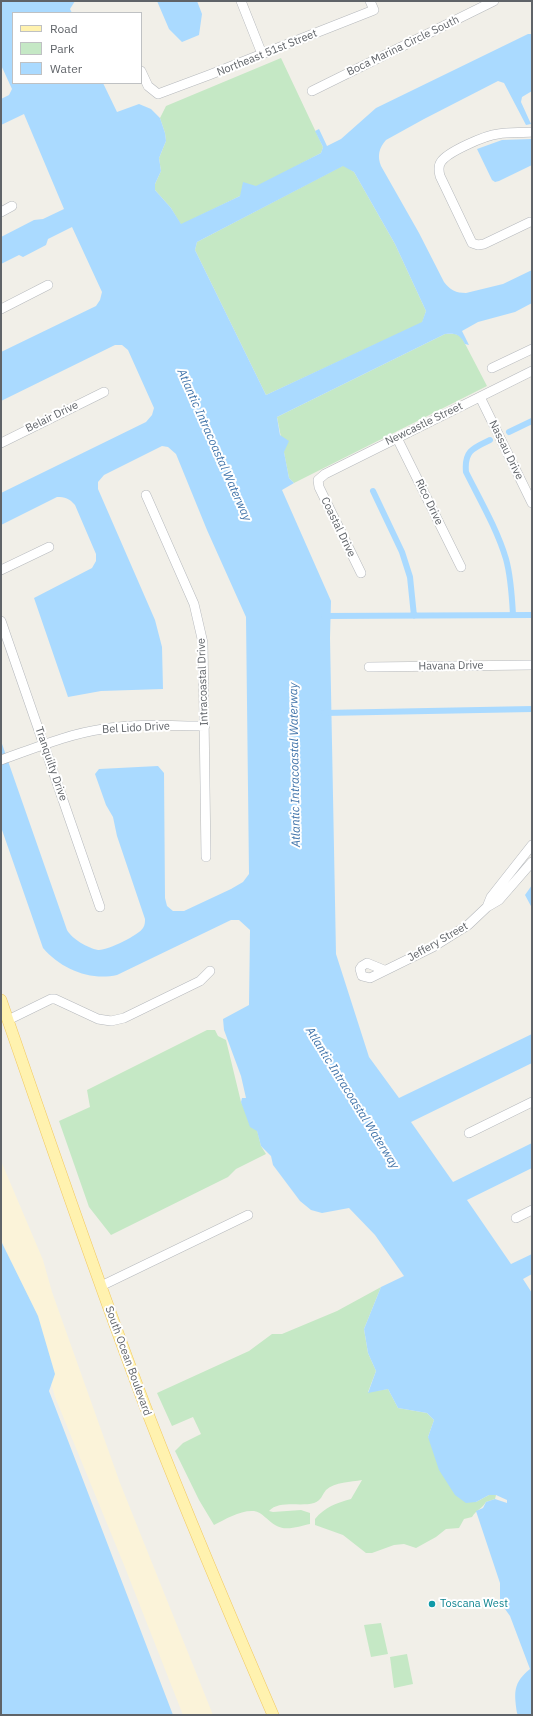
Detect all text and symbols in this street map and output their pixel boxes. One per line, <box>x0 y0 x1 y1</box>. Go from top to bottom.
legend <box>12 12 142 84</box>
street label: Boca Marina Circle South <box>345 13 461 79</box>
text: Road <box>50 21 78 36</box>
street label: Northeast 51st Street <box>215 27 319 79</box>
text: Park <box>50 41 74 56</box>
text: Water <box>50 61 82 76</box>
water label: Atlantic Intracoastal Waterway <box>174 367 254 523</box>
street label: Belair Drive <box>23 399 81 435</box>
street label: Newcastle Street <box>383 400 465 448</box>
street label: Nassau Drive <box>486 418 526 482</box>
street label: Rico Drive <box>412 477 446 527</box>
street label: Coastal Drive <box>318 495 358 559</box>
street label: Intracoastal Drive <box>195 638 211 726</box>
street label: Havana Drive <box>418 659 484 673</box>
water label: Atlantic Intracoastal Waterway <box>286 682 304 848</box>
street label: Bel Lido Drive <box>102 720 170 736</box>
street label: Tranquilty Drive <box>32 725 70 803</box>
street label: Jeffery Street <box>406 919 470 965</box>
water label: Atlantic Intracoastal Waterway <box>302 1024 402 1172</box>
street label: South Ocean Boulevard <box>102 1304 154 1418</box>
place label: Toscana West <box>440 1597 508 1611</box>
marker: Toscana West <box>427 1599 437 1609</box>

